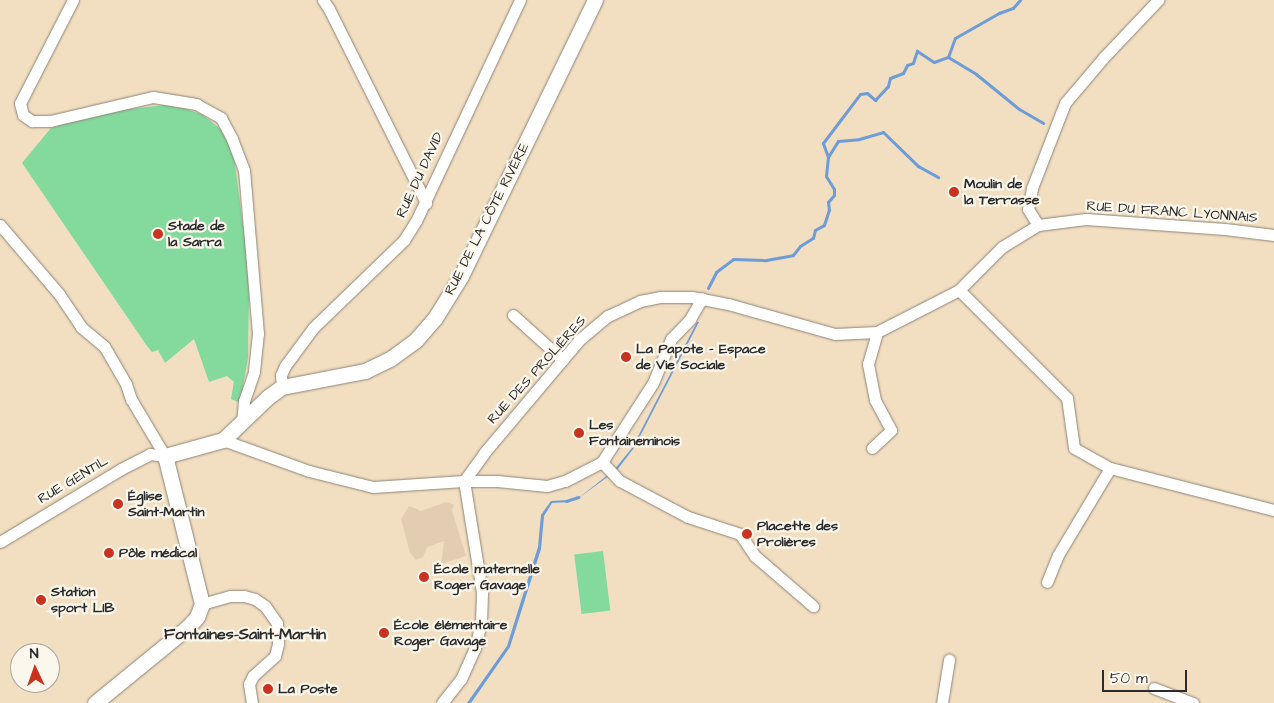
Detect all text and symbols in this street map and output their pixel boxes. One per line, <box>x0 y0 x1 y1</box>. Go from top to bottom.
street label: RUE DU DAVID <box>393 130 447 220</box>
street label: RUE DE LA CÔTE RIVÈRE <box>441 140 533 298</box>
place label: Moulin de la Terrasse <box>964 176 1039 208</box>
marker: Moulin de la Terrasse <box>948 186 960 198</box>
street label: RUE DU FRANC LYONNAIS <box>1086 198 1258 226</box>
place label: Stade de la Sarra <box>168 218 225 250</box>
marker: Stade de la Sarra <box>152 228 164 240</box>
street label: RUE DES PROLIÈRES <box>484 313 590 427</box>
place label: La Papote - Espace de Vie Sociale <box>636 341 766 374</box>
marker: La Papote - Espace de Vie Sociale <box>620 351 632 363</box>
place label: Les Fontaineminois <box>589 417 680 450</box>
marker: Les Fontaineminois <box>573 427 585 439</box>
street label: RUE GENTIL <box>35 452 111 508</box>
place label: Église Saint-Martin <box>128 488 204 520</box>
marker: Église Saint-Martin <box>112 498 124 510</box>
place label: Placette des Prolières <box>757 518 838 550</box>
marker: Placette des Prolières <box>741 528 753 540</box>
place label: Pôle médical <box>119 545 197 561</box>
marker: Pôle médical <box>103 547 115 559</box>
place label: École maternelle Roger Gavage <box>434 561 540 594</box>
marker: École maternelle Roger Gavage <box>418 571 430 583</box>
place label: Station sport LIB <box>51 584 114 616</box>
marker: Station sport LIB <box>35 594 47 606</box>
place label: École élémentaire Roger Gavage <box>394 617 507 650</box>
district label: Fontaines-Saint-Martin <box>164 624 326 644</box>
marker: École élémentaire Roger Gavage <box>378 627 390 639</box>
north arrow <box>10 643 60 693</box>
text: N <box>29 644 39 664</box>
scale bar <box>1104 660 1189 692</box>
text: 50 m <box>1110 668 1148 689</box>
place label: La Poste <box>278 681 337 697</box>
marker: La Poste <box>262 683 274 695</box>

